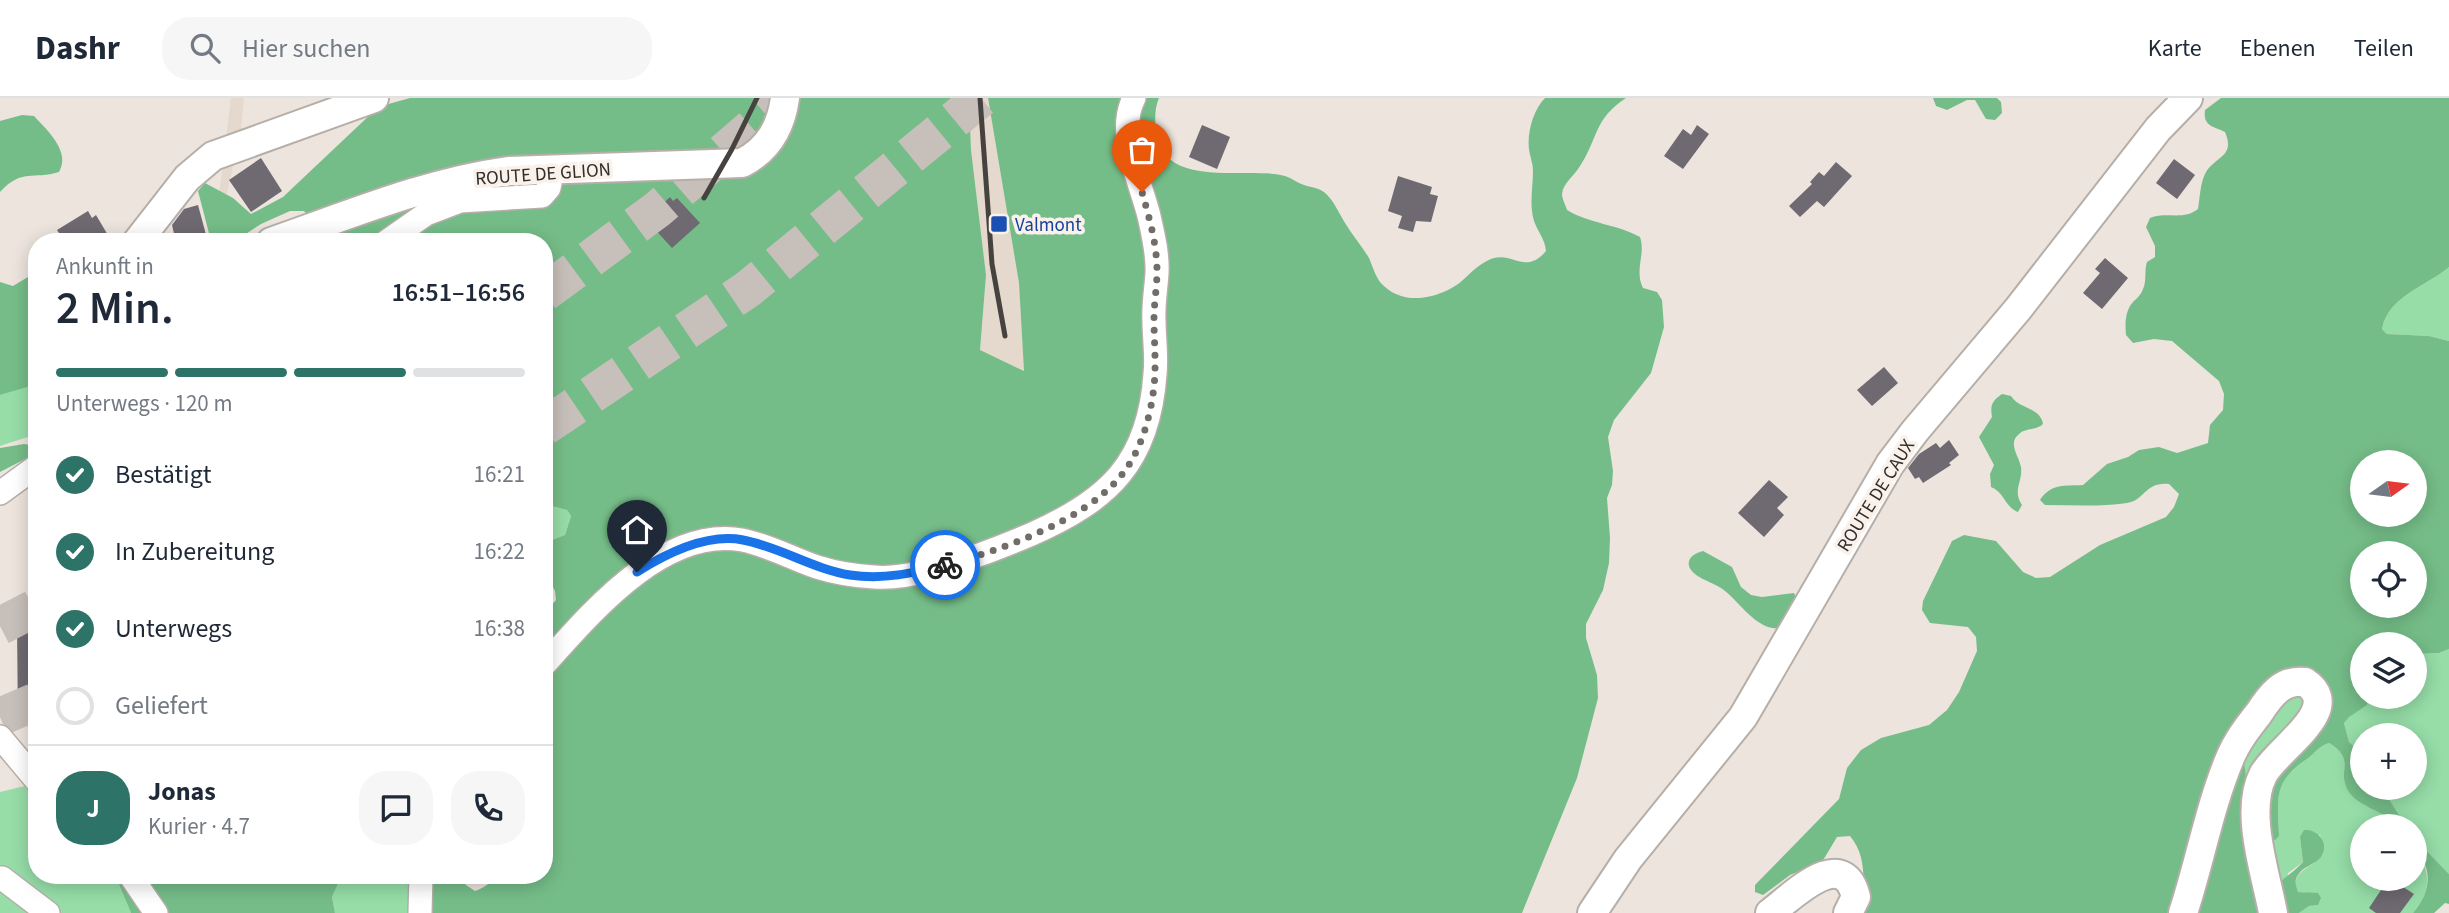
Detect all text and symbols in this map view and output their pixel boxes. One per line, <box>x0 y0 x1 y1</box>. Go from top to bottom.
search box <box>162 17 652 80</box>
text: Dashr <box>35 25 120 72</box>
icon: search <box>186 29 224 67</box>
text: Hier suchen <box>242 30 371 67</box>
text: Karte <box>2148 31 2202 66</box>
text: Ebenen <box>2240 31 2316 66</box>
text: Teilen <box>2354 31 2414 66</box>
pin <box>1112 120 1172 192</box>
icon: bag <box>1123 131 1161 169</box>
street label: ROUTE DE GLION <box>474 156 612 193</box>
place label: Valmont <box>1015 212 1082 239</box>
marker: Valmont <box>989 214 1009 234</box>
text: Ankunft in <box>56 250 154 283</box>
text: 16:51–16:56 <box>392 274 525 311</box>
text: 2 Min. <box>56 276 174 341</box>
text: Unterwegs · 120 m <box>56 387 232 420</box>
street label: ROUTE DE CAUX <box>1831 434 1922 557</box>
north arrow <box>2350 450 2427 527</box>
map controls <box>2350 450 2427 891</box>
icon: check <box>56 456 94 494</box>
text: Bestätigt <box>115 456 212 493</box>
text: 16:21 <box>474 458 525 491</box>
pin <box>607 500 667 572</box>
icon: home <box>618 511 656 549</box>
courier <box>910 530 980 600</box>
icon: check <box>56 533 94 571</box>
text: In Zubereitung <box>115 533 274 570</box>
text: 16:22 <box>474 535 525 568</box>
button: locate <box>2350 541 2427 618</box>
icon: bike <box>926 546 964 584</box>
icon: check <box>56 610 94 648</box>
text: Unterwegs <box>115 610 232 647</box>
text: 16:38 <box>474 612 525 645</box>
button: layers <box>2350 632 2427 709</box>
text: Geliefert <box>115 687 208 724</box>
button: + <box>2350 723 2427 800</box>
button: chat <box>359 771 433 845</box>
button: phone <box>451 771 525 845</box>
text: Jonas <box>148 773 216 810</box>
text: J <box>86 790 100 827</box>
text: Kurier · 4.7 <box>148 810 250 843</box>
button: − <box>2350 814 2427 891</box>

